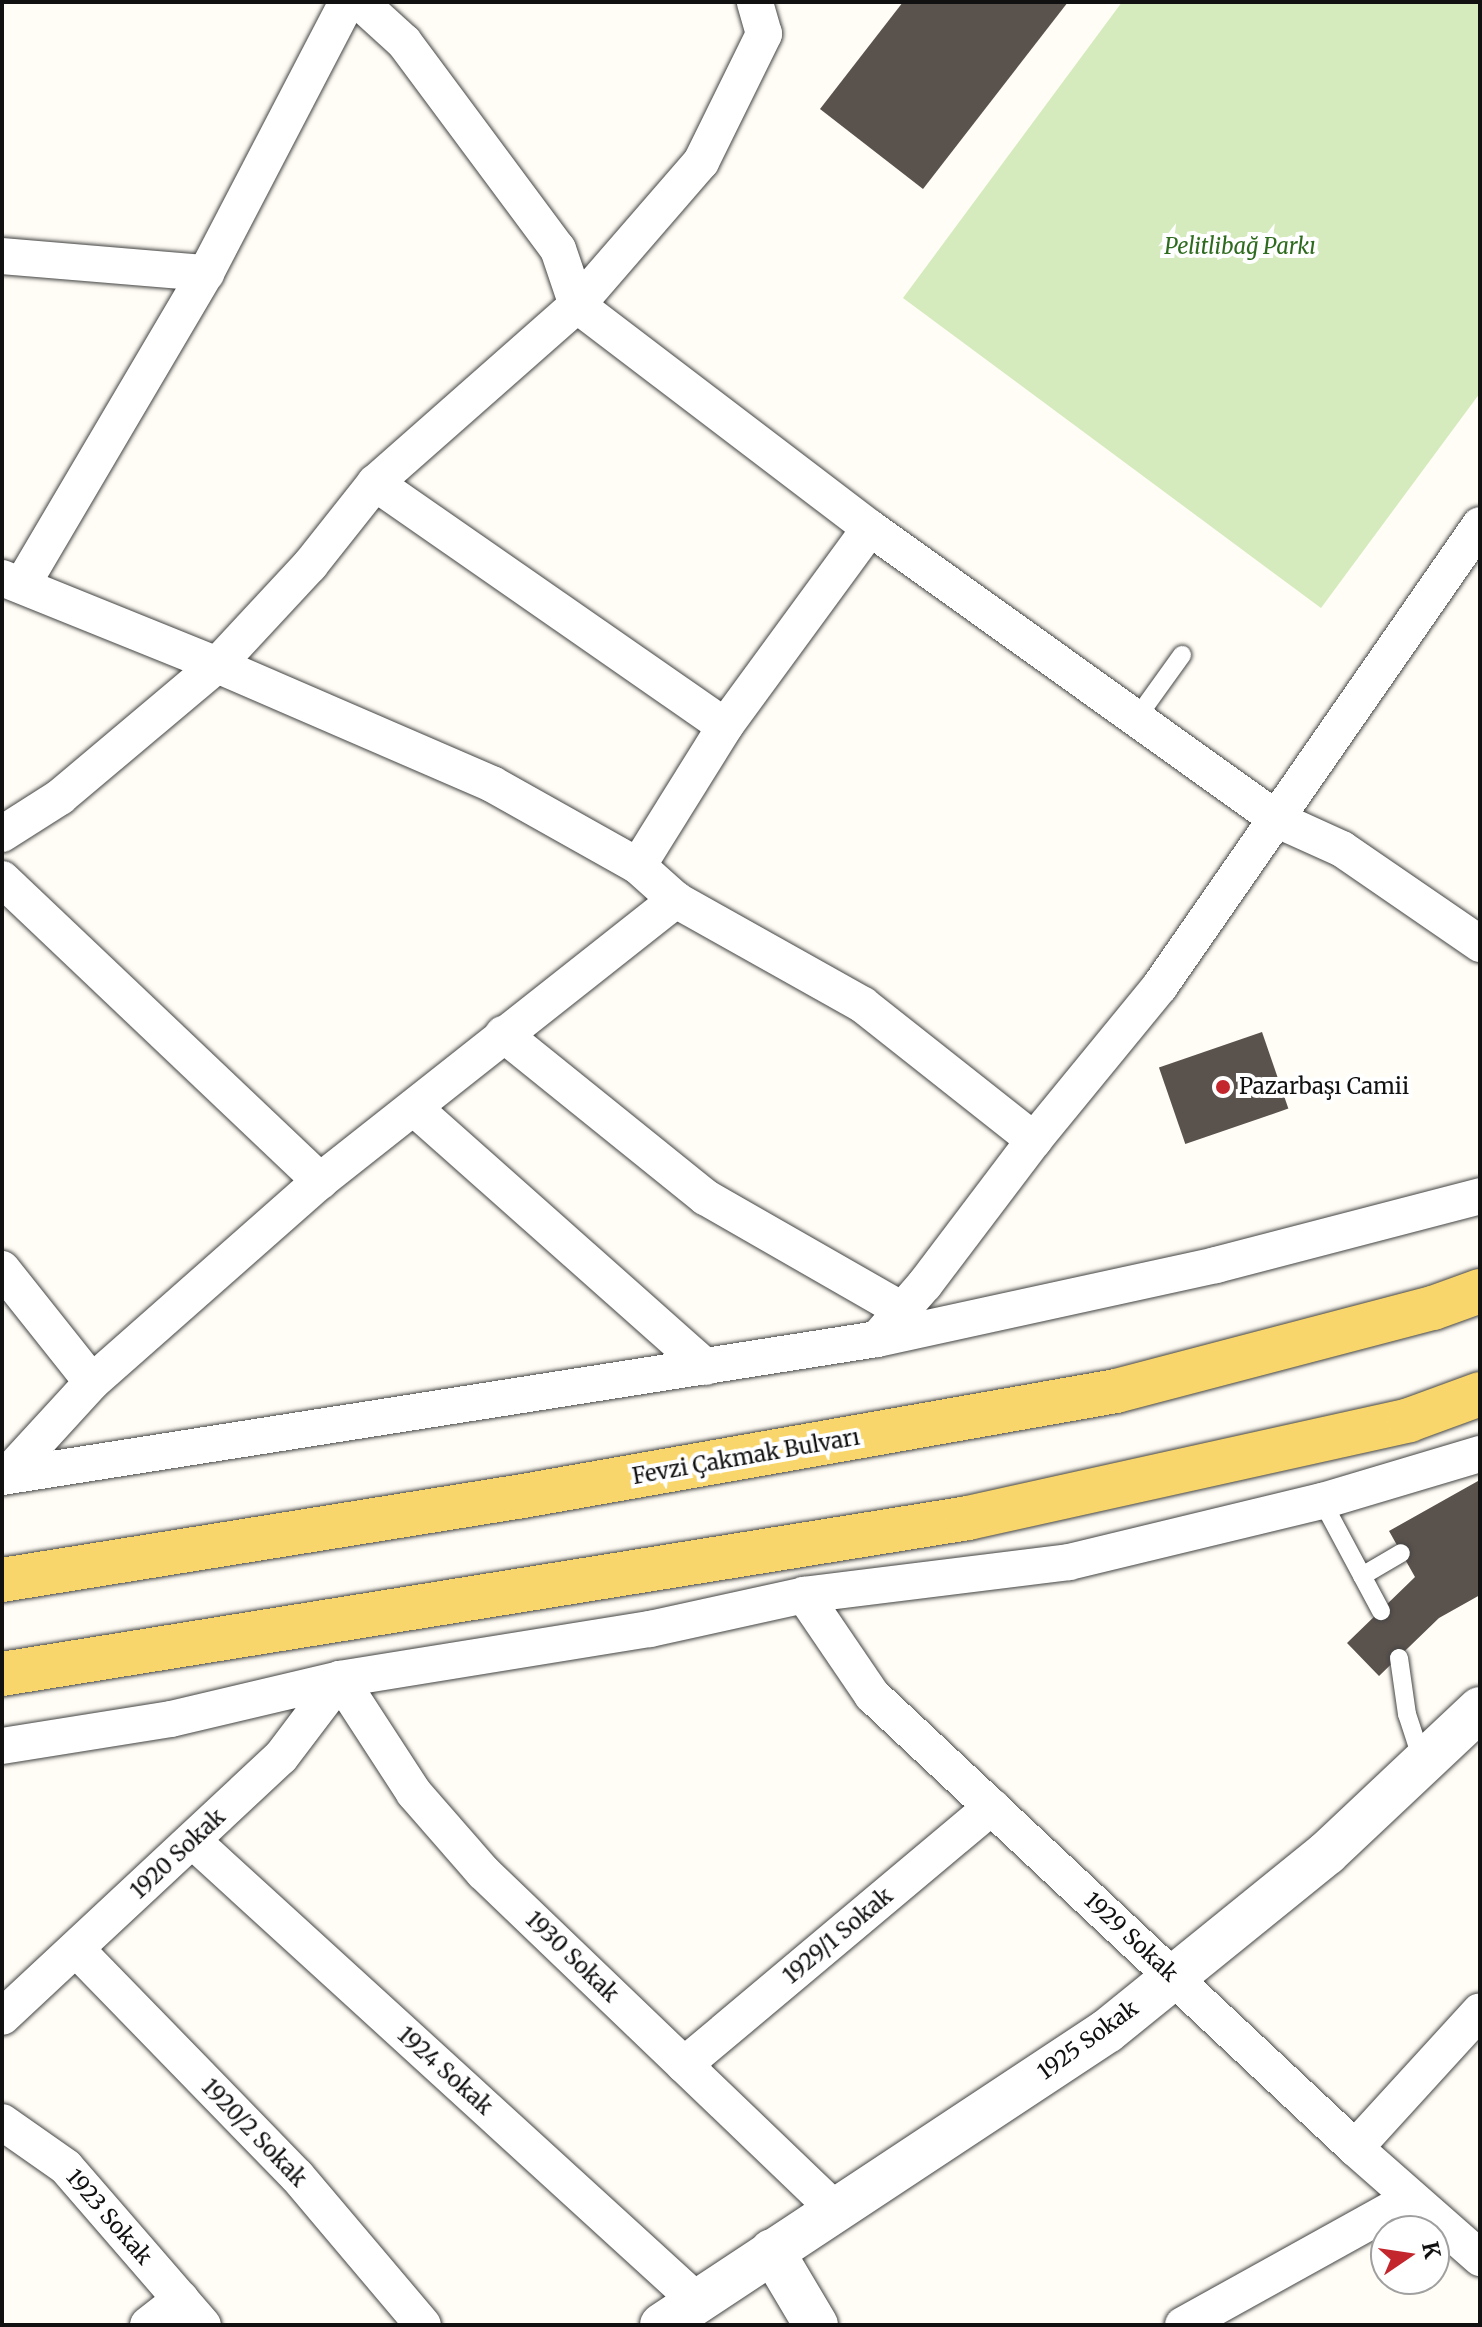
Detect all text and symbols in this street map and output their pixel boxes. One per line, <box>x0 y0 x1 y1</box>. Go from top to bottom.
park label: Pelitlibağ Parkı <box>1164 234 1316 260</box>
place label: Pazarbaşı Camii <box>1239 1074 1409 1100</box>
marker: Pazarbaşı Camii <box>1214 1078 1232 1096</box>
street label: Fevzi Çakmak Bulvarı <box>630 1424 862 1490</box>
street label: 1920 Sokak <box>125 1804 231 1904</box>
street label: 1929/1 Sokak <box>778 1883 898 1989</box>
street label: 1929 Sokak <box>1079 1887 1183 1987</box>
street label: 1930 Sokak <box>520 1906 624 2008</box>
street label: 1925 Sokak <box>1033 1995 1143 2085</box>
street label: 1924 Sokak <box>392 2022 498 2120</box>
street label: 1920/2 Sokak <box>196 2074 312 2192</box>
street label: 1923 Sokak <box>61 2164 157 2270</box>
north arrow <box>1370 2215 1450 2295</box>
text: K <box>1416 2239 1447 2261</box>

